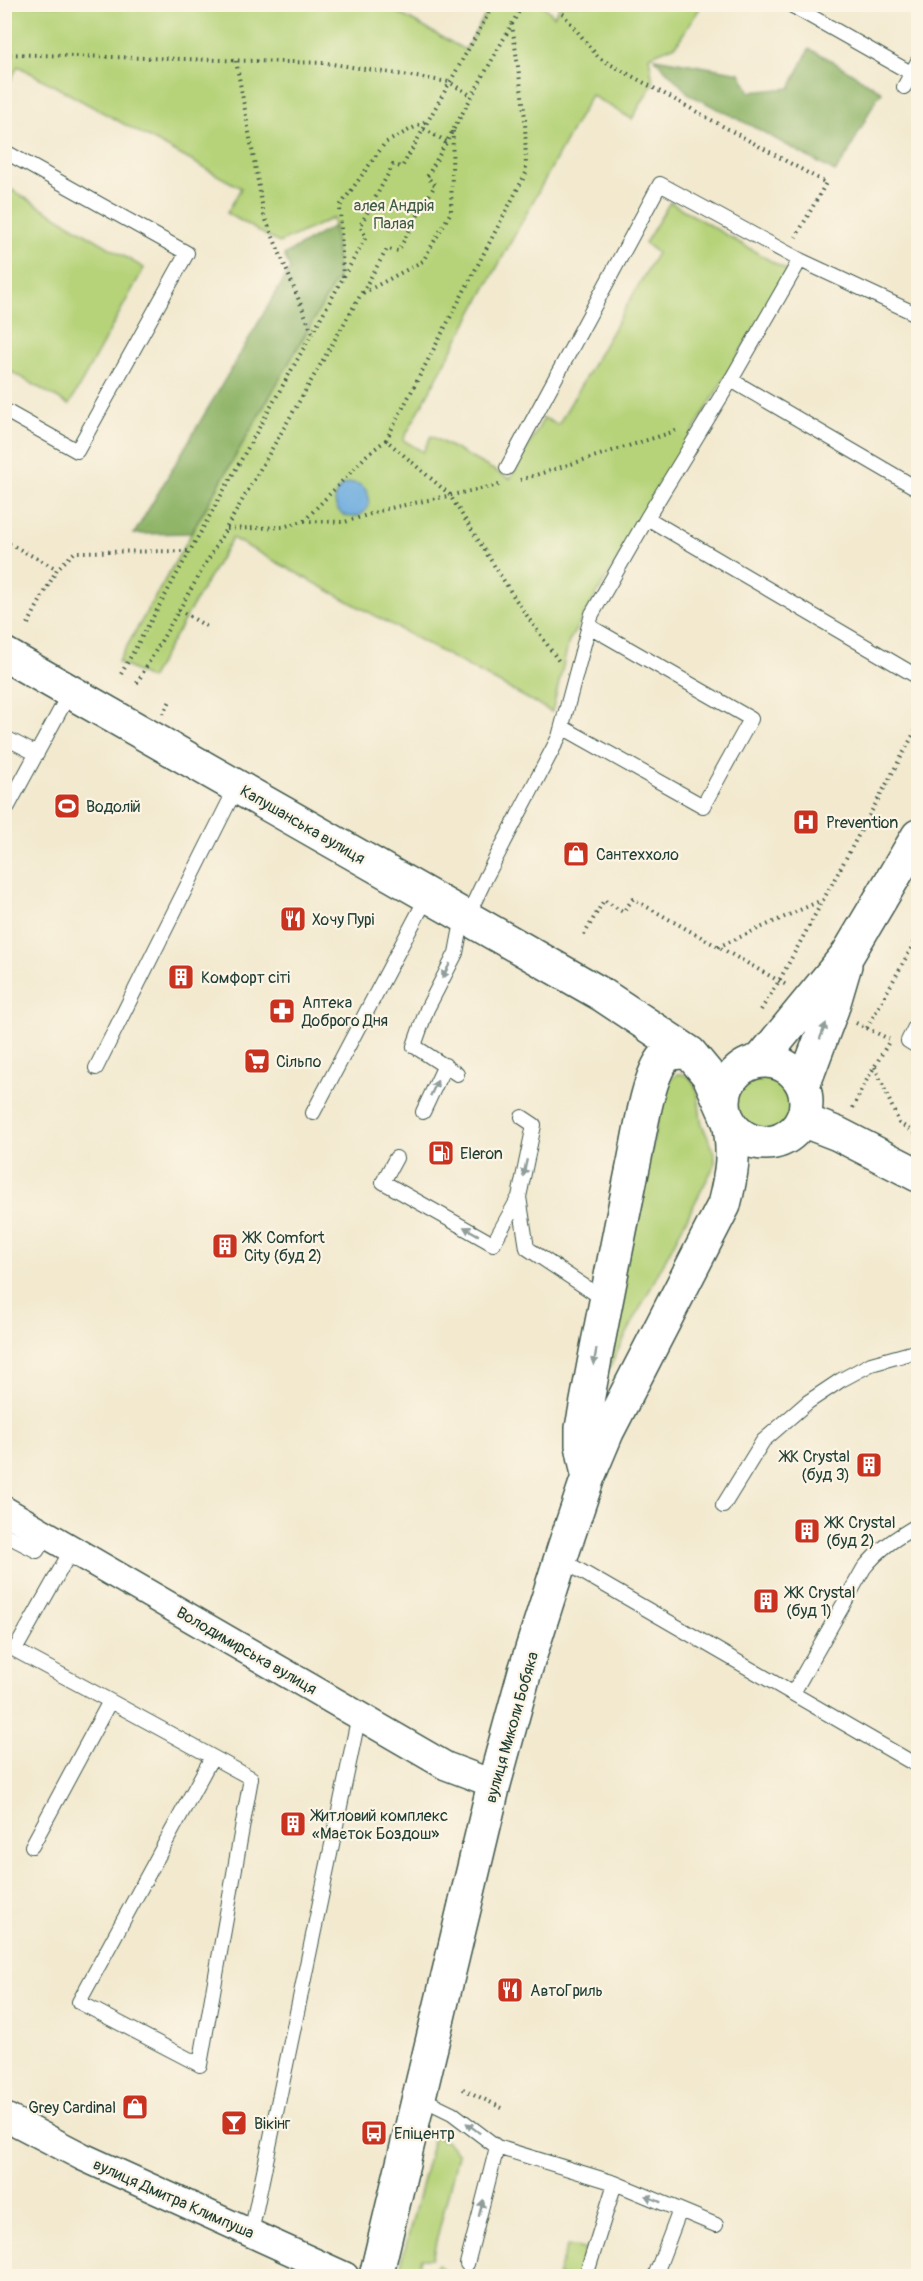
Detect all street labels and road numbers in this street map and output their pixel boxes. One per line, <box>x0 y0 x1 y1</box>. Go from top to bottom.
street label: Капушанська вулиця <box>237 781 368 869</box>
street label: Володимирська вулиця <box>173 1602 320 1699</box>
street label: вулиця Миколи Бобяка <box>481 1649 543 1805</box>
street label: вулиця Дмитра Климпуша <box>90 2154 257 2243</box>

